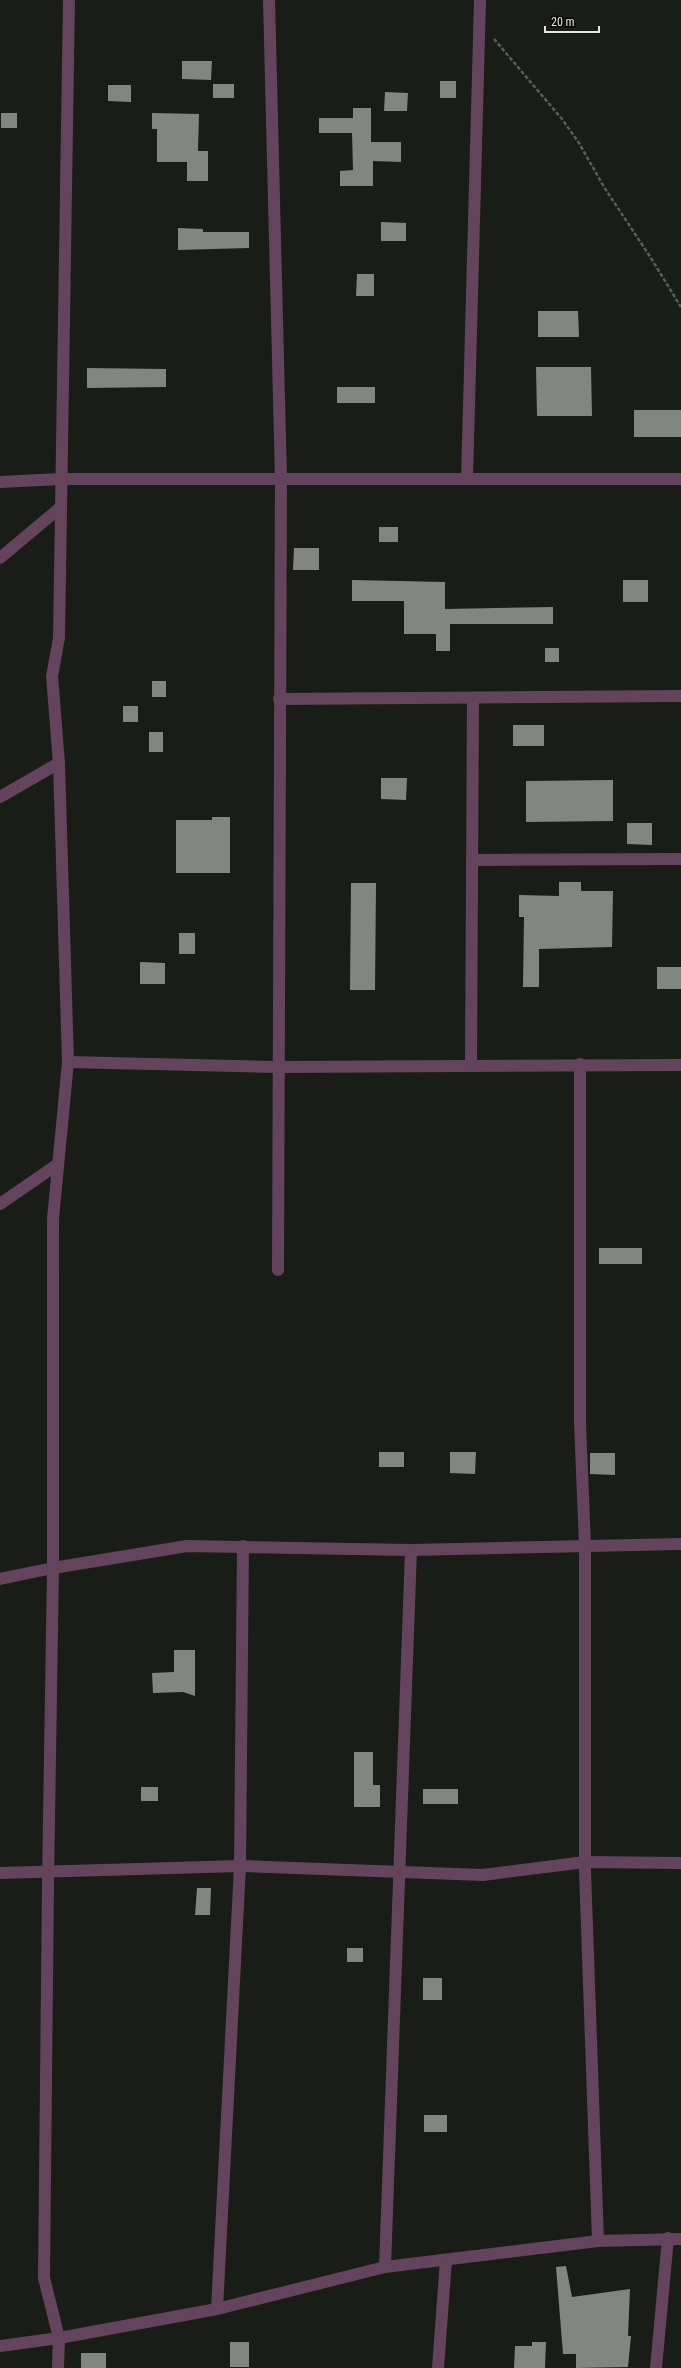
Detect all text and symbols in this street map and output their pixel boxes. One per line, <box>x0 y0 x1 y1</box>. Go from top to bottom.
scale bar <box>545 8 599 34</box>
text: 20 m <box>551 15 575 29</box>

